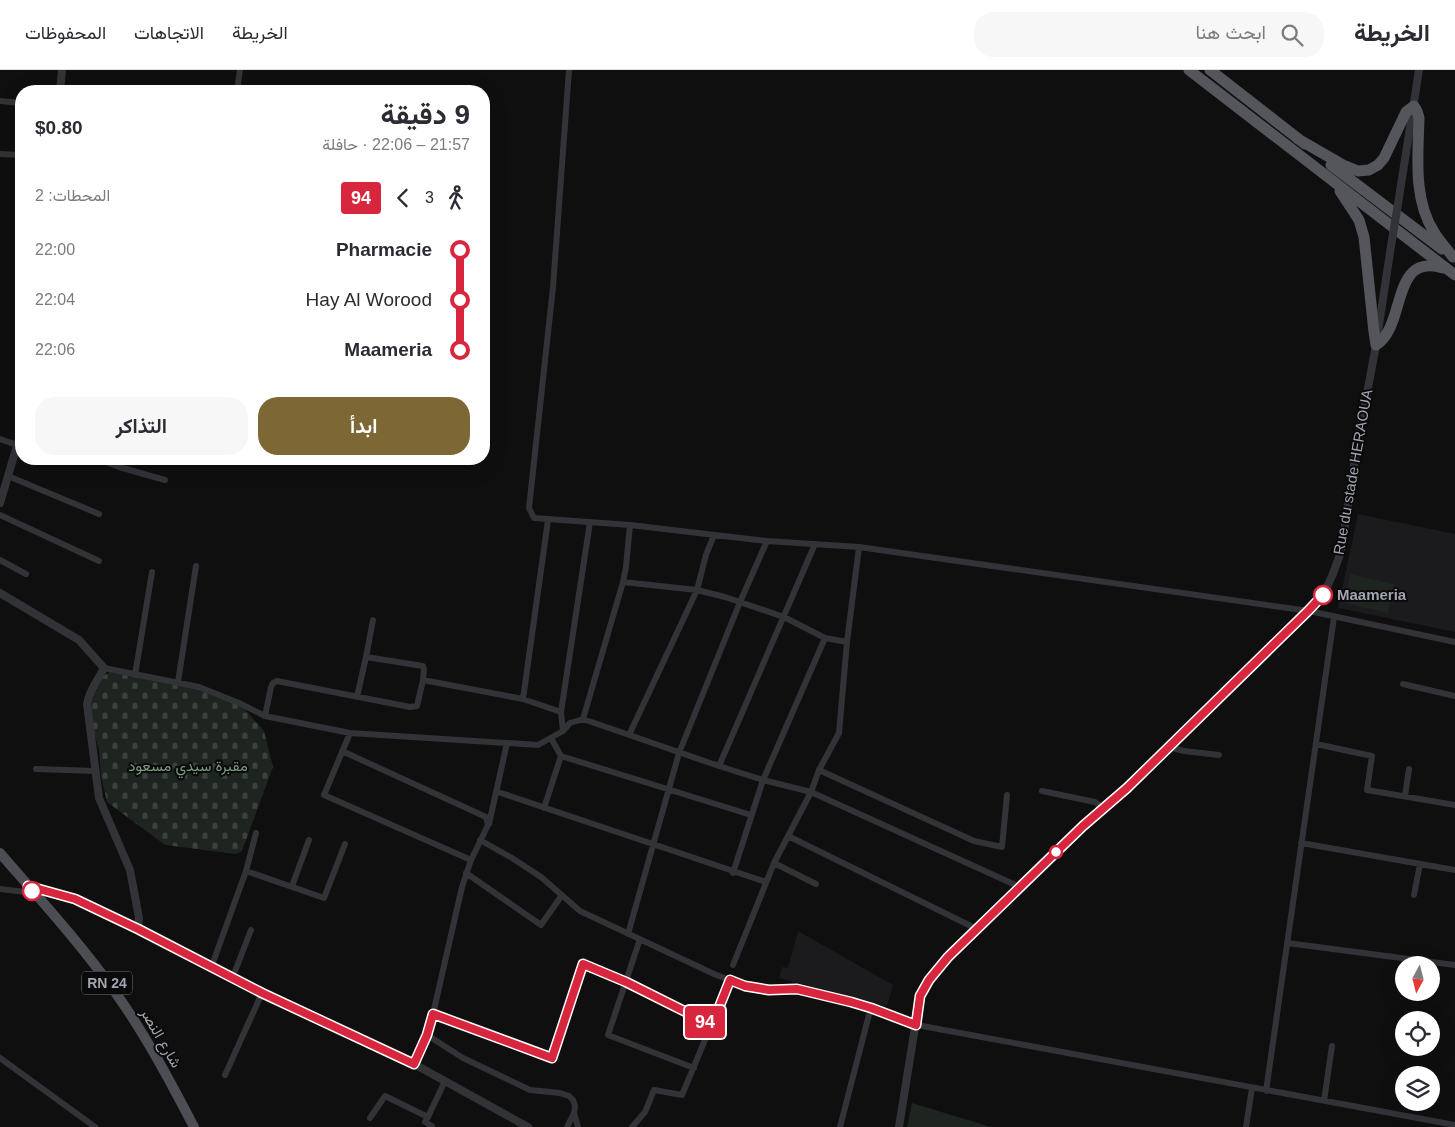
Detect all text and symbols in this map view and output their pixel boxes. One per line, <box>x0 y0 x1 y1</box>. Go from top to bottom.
search box <box>974 12 1324 57</box>
text: الخريطة <box>1354 19 1430 46</box>
icon: search <box>1278 21 1306 49</box>
text: ابحث هنا <box>1196 22 1266 43</box>
text: المحفوظات <box>25 23 106 43</box>
text: الاتجاهات <box>134 23 204 43</box>
text: الخريطة <box>232 23 288 43</box>
text: 9 دقيقة <box>381 99 470 130</box>
text: $0.80 <box>35 117 83 138</box>
text: 21:57 – 22:06 · حافلة <box>322 136 470 153</box>
icon: back <box>389 184 417 212</box>
icon: walk <box>442 184 470 212</box>
text: المحطات: 2 <box>35 187 110 204</box>
text: 94 <box>351 188 371 208</box>
text: 3 <box>425 189 434 206</box>
text: Pharmacie <box>336 239 432 260</box>
text: 22:00 <box>35 241 75 258</box>
text: Hay Al Worood <box>306 289 432 310</box>
text: 22:04 <box>35 291 75 308</box>
text: Maameria <box>344 339 432 360</box>
text: 22:06 <box>35 341 75 358</box>
street label: Rue du stade HERAOUA <box>1330 388 1375 556</box>
button: التذاكر <box>35 397 248 455</box>
button: ابدأ <box>258 397 470 455</box>
marker: Maameria <box>1313 585 1333 605</box>
place label: Maameria <box>1337 586 1407 603</box>
park label: مقبرة سيدي مسعود <box>128 757 248 779</box>
unlabelled marker <box>1049 845 1063 859</box>
unlabelled marker <box>22 881 42 901</box>
north arrow <box>1395 956 1440 1001</box>
map controls <box>1395 956 1440 1111</box>
road number: RN 24 <box>82 971 132 994</box>
street label: شارع النصر <box>135 1004 185 1072</box>
line badge: 94 <box>682 1006 728 1038</box>
button: locate <box>1395 1011 1440 1056</box>
text: 94 <box>695 1012 715 1032</box>
button: layers <box>1395 1066 1440 1111</box>

